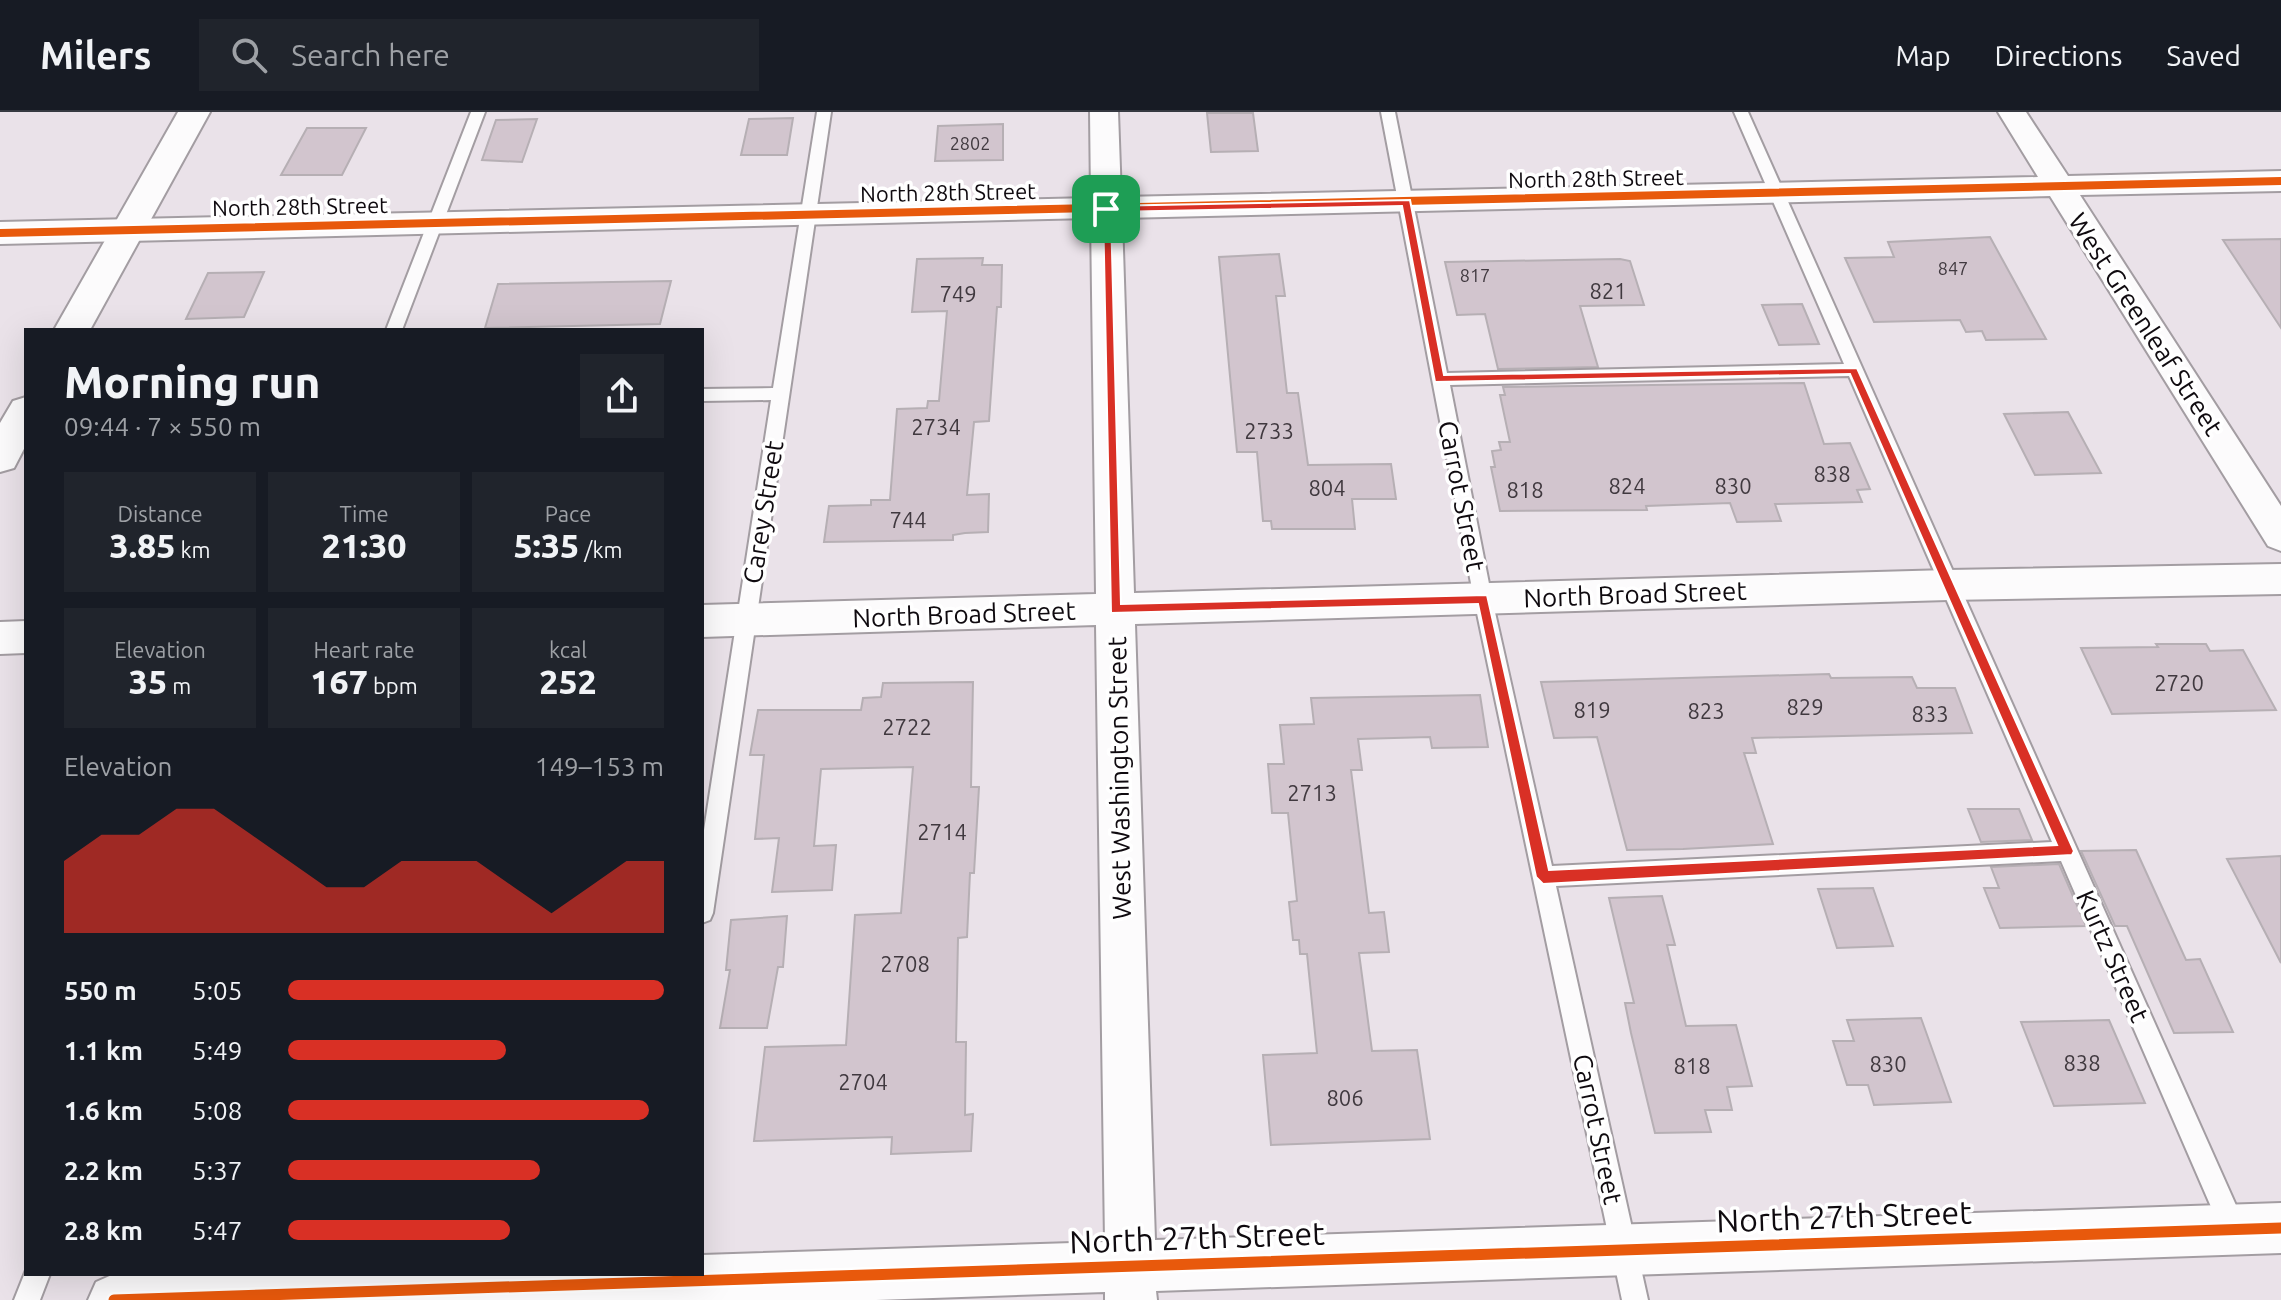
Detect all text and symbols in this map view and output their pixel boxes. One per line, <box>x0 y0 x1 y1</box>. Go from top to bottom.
search box <box>199 19 759 91</box>
icon: search <box>227 33 271 77</box>
text: Milers <box>40 34 151 76</box>
text: Search here <box>291 38 450 72</box>
text: Map <box>1895 40 1951 71</box>
text: Directions <box>1995 40 2122 71</box>
text: Saved <box>2166 40 2241 71</box>
house number: 2802 <box>950 133 990 153</box>
street label: North 28th Street <box>1508 164 1684 192</box>
pin <box>1072 175 1140 243</box>
street label: North 28th Street <box>860 178 1036 206</box>
icon: arrive <box>1084 187 1128 231</box>
street label: North 28th Street <box>212 192 388 220</box>
street label: West Greenleaf Street <box>2063 207 2229 441</box>
house number: 847 <box>1938 258 1968 278</box>
house number: 817 <box>1460 265 1490 285</box>
house number: 821 <box>1589 278 1627 303</box>
house number: 749 <box>939 281 977 306</box>
button: share <box>580 354 664 438</box>
text: Morning run <box>64 357 320 406</box>
text: 09:44 · 7 × 550 m <box>64 412 261 441</box>
house number: 2734 <box>911 414 961 439</box>
house number: 2733 <box>1244 418 1294 443</box>
street label: Carrot Street <box>1433 418 1491 574</box>
street label: Carey Street <box>737 438 789 586</box>
house number: 838 <box>1813 461 1851 486</box>
house number: 824 <box>1608 473 1646 498</box>
house number: 830 <box>1714 473 1752 498</box>
house number: 804 <box>1308 475 1346 500</box>
house number: 818 <box>1506 477 1544 502</box>
text: Distance <box>117 501 203 526</box>
text: Time <box>339 501 389 526</box>
text: Pace <box>545 501 591 526</box>
house number: 744 <box>889 507 927 532</box>
text: 3.85 <box>109 526 175 564</box>
text: 21:30 <box>321 526 407 564</box>
text: 5:35 <box>513 526 579 564</box>
text: km <box>175 537 211 562</box>
text: /km <box>579 537 623 562</box>
street label: North Broad Street <box>1523 576 1747 612</box>
street label: North Broad Street <box>852 596 1076 632</box>
street label: West Washington Street <box>1102 636 1136 920</box>
text: Elevation <box>114 637 206 662</box>
text: Heart rate <box>313 637 415 662</box>
text: kcal <box>549 637 587 662</box>
text: 35 <box>129 662 167 700</box>
text: 167 <box>310 662 368 700</box>
text: 252 <box>539 662 597 700</box>
house number: 2720 <box>2154 670 2204 695</box>
text: m <box>167 673 191 698</box>
text: bpm <box>368 673 418 698</box>
house number: 829 <box>1786 694 1824 719</box>
house number: 819 <box>1573 697 1611 722</box>
house number: 823 <box>1687 698 1725 723</box>
house number: 833 <box>1911 701 1949 726</box>
house number: 2722 <box>882 714 932 739</box>
text: Elevation <box>64 752 172 781</box>
text: 149–153 m <box>535 752 664 781</box>
house number: 2713 <box>1287 780 1337 805</box>
house number: 2714 <box>917 819 967 844</box>
street label: Kurtz Street <box>2071 886 2155 1026</box>
house number: 2708 <box>880 951 930 976</box>
text: 550 m <box>64 976 137 1005</box>
text: 5:05 <box>192 976 242 1005</box>
text: 1.1 km <box>64 1036 143 1065</box>
text: 5:49 <box>192 1036 242 1065</box>
house number: 838 <box>2063 1050 2101 1075</box>
street label: Carrot Street <box>1568 1051 1628 1207</box>
house number: 830 <box>1869 1051 1907 1076</box>
house number: 818 <box>1673 1053 1711 1078</box>
house number: 2704 <box>838 1069 888 1094</box>
house number: 806 <box>1326 1085 1364 1110</box>
text: 1.6 km <box>64 1096 143 1125</box>
text: 5:08 <box>192 1096 242 1125</box>
text: 2.2 km <box>64 1156 143 1185</box>
text: 5:37 <box>192 1156 242 1185</box>
street label: North 27th Street <box>1716 1194 1973 1238</box>
street label: North 27th Street <box>1069 1215 1326 1259</box>
text: 2.8 km <box>64 1216 143 1245</box>
text: 5:47 <box>192 1216 242 1245</box>

